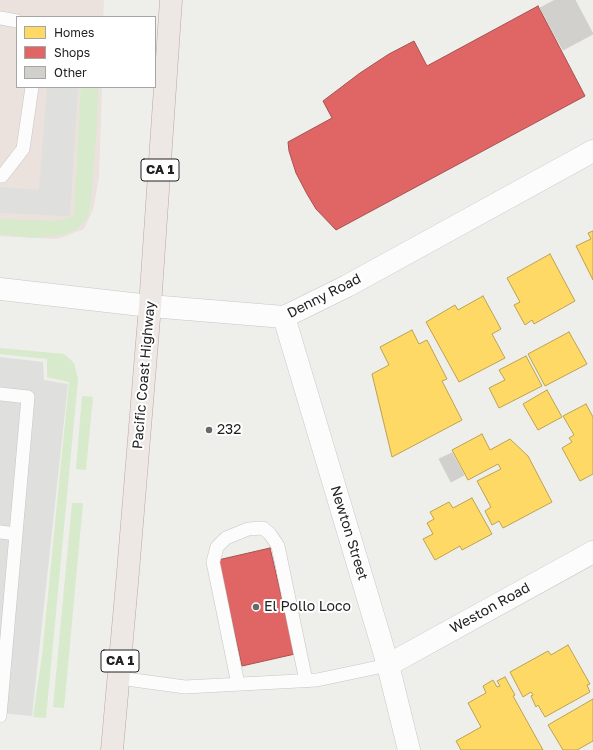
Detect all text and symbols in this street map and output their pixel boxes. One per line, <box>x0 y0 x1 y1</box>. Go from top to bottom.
legend <box>16 16 156 88</box>
text: Homes <box>54 25 94 40</box>
text: Shops <box>54 45 90 60</box>
text: Other <box>54 65 87 80</box>
road number: CA 1 <box>141 159 179 181</box>
street label: Denny Road <box>284 270 364 322</box>
street label: Pacific Coast Highway <box>129 300 159 450</box>
place label: 232 <box>217 422 241 438</box>
marker: 232 <box>204 425 214 435</box>
street label: Newton Street <box>327 484 371 582</box>
street label: Weston Road <box>447 579 533 637</box>
place label: El Pollo Loco <box>264 599 351 615</box>
marker: El Pollo Loco <box>251 602 261 612</box>
road number: CA 1 <box>101 650 139 672</box>

